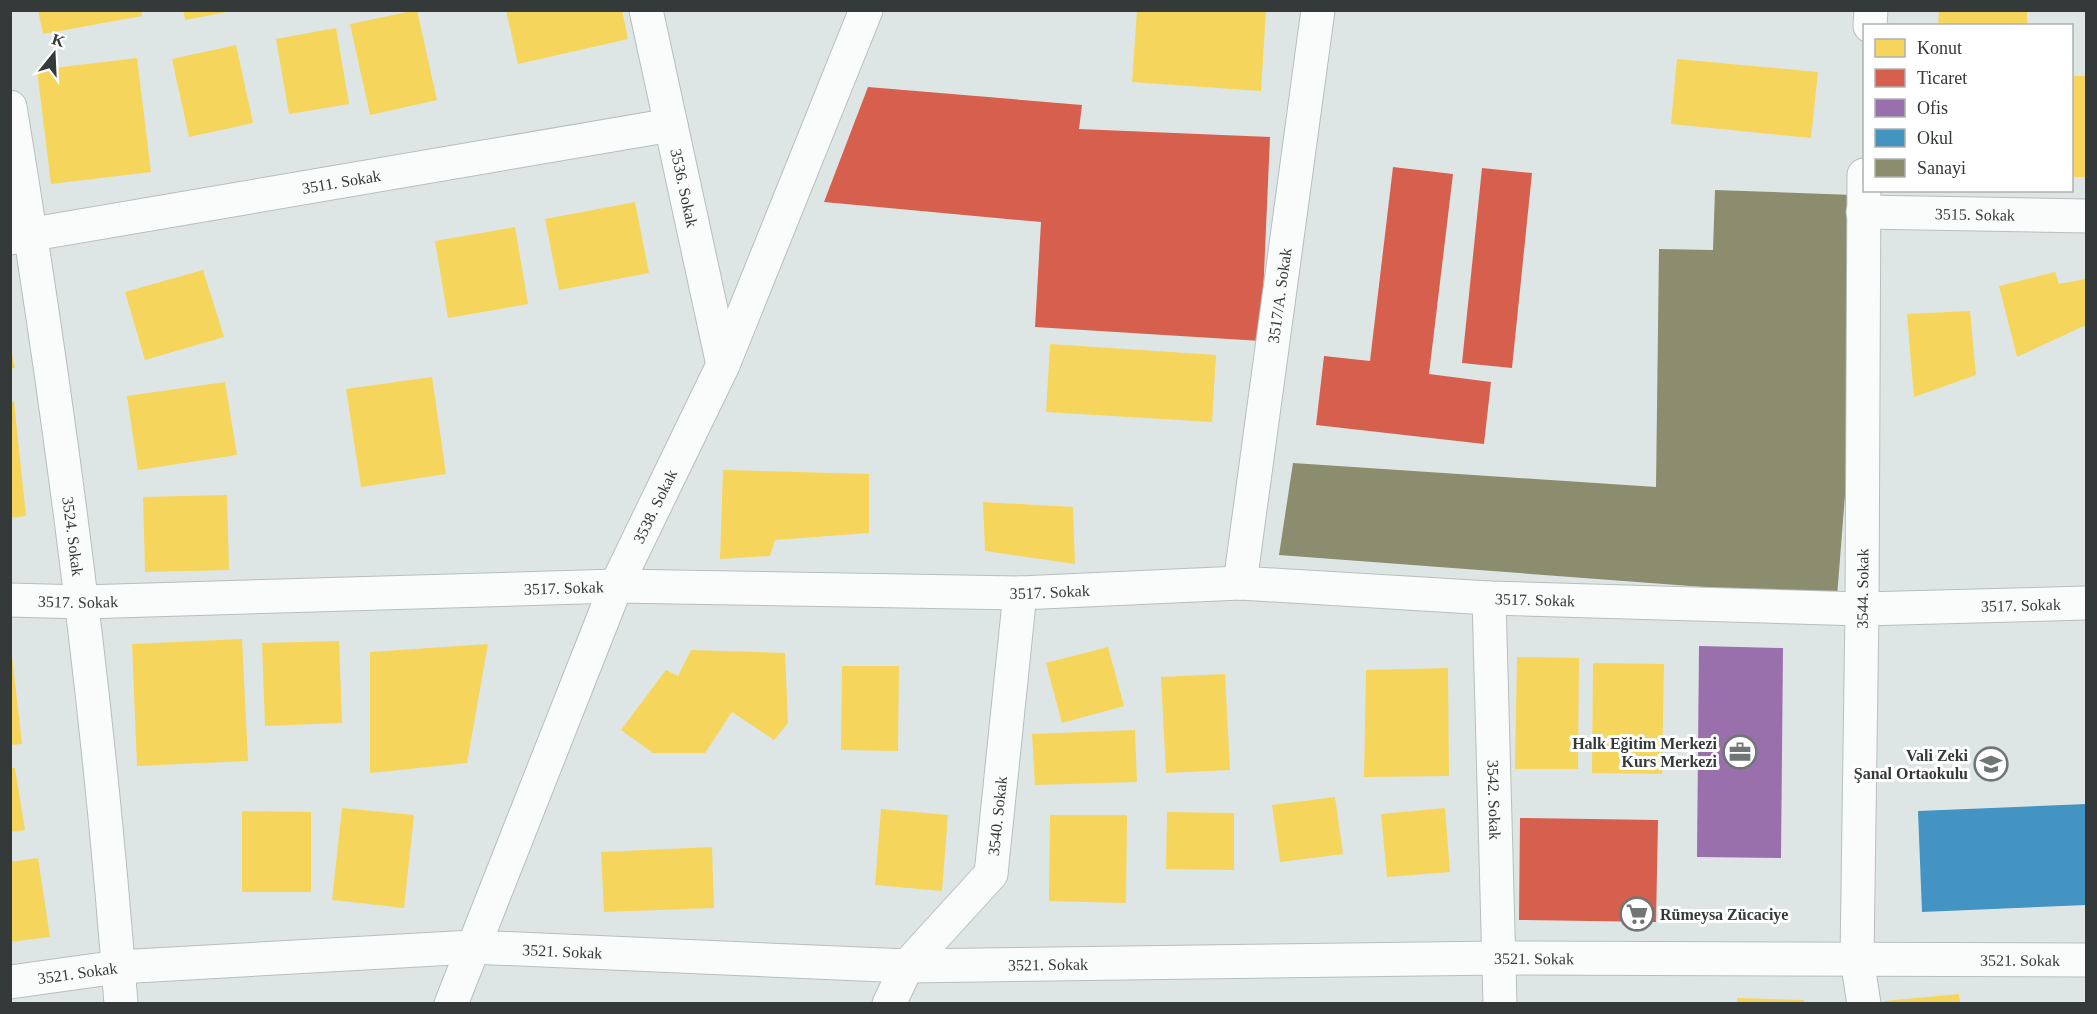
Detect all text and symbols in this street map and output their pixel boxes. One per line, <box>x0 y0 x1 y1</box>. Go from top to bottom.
north arrow <box>24 24 84 84</box>
legend <box>1863 24 2073 192</box>
text: K <box>50 30 68 50</box>
text: Konut <box>1917 38 1962 58</box>
text: Ticaret <box>1917 68 1967 88</box>
text: Ofis <box>1917 98 1948 118</box>
text: Okul <box>1917 128 1953 148</box>
street label: 3536. Sokak <box>668 147 701 229</box>
text: Sanayi <box>1917 158 1966 178</box>
street label: 3511. Sokak <box>301 166 382 196</box>
street label: 3515. Sokak <box>1935 205 2015 223</box>
street label: 3517/A. Sokak <box>1264 247 1294 344</box>
street label: 3538. Sokak <box>630 467 680 546</box>
street label: 3524. Sokak <box>60 496 87 577</box>
street label: 3544. Sokak <box>1853 549 1871 629</box>
street label: 3517. Sokak <box>524 578 604 597</box>
street label: 3517. Sokak <box>1010 581 1090 602</box>
street label: 3517. Sokak <box>1495 590 1575 609</box>
street label: 3517. Sokak <box>38 592 118 611</box>
street label: 3517. Sokak <box>1981 595 2061 614</box>
office icon: Halk Eğitim Merkezi Kurs Merkezi <box>1722 734 1758 770</box>
place label: Halk Eğitim Merkezi Kurs Merkezi <box>1572 735 1718 770</box>
school or university icon: Vali Zeki Şanal Ortaokulu <box>1973 746 2009 782</box>
place label: Vali Zeki Şanal Ortaokulu <box>1854 747 1969 783</box>
street label: 3542. Sokak <box>1485 760 1504 840</box>
street label: 3540. Sokak <box>984 775 1010 857</box>
supermarket icon: Rümeysa Zücaciye <box>1619 896 1655 932</box>
place label: Rümeysa Zücaciye <box>1660 906 1788 924</box>
street label: 3521. Sokak <box>522 941 603 961</box>
street label: 3521. Sokak <box>1494 949 1574 967</box>
street label: 3521. Sokak <box>1980 951 2060 968</box>
street label: 3521. Sokak <box>1008 955 1088 973</box>
street label: 3521. Sokak <box>37 959 118 987</box>

